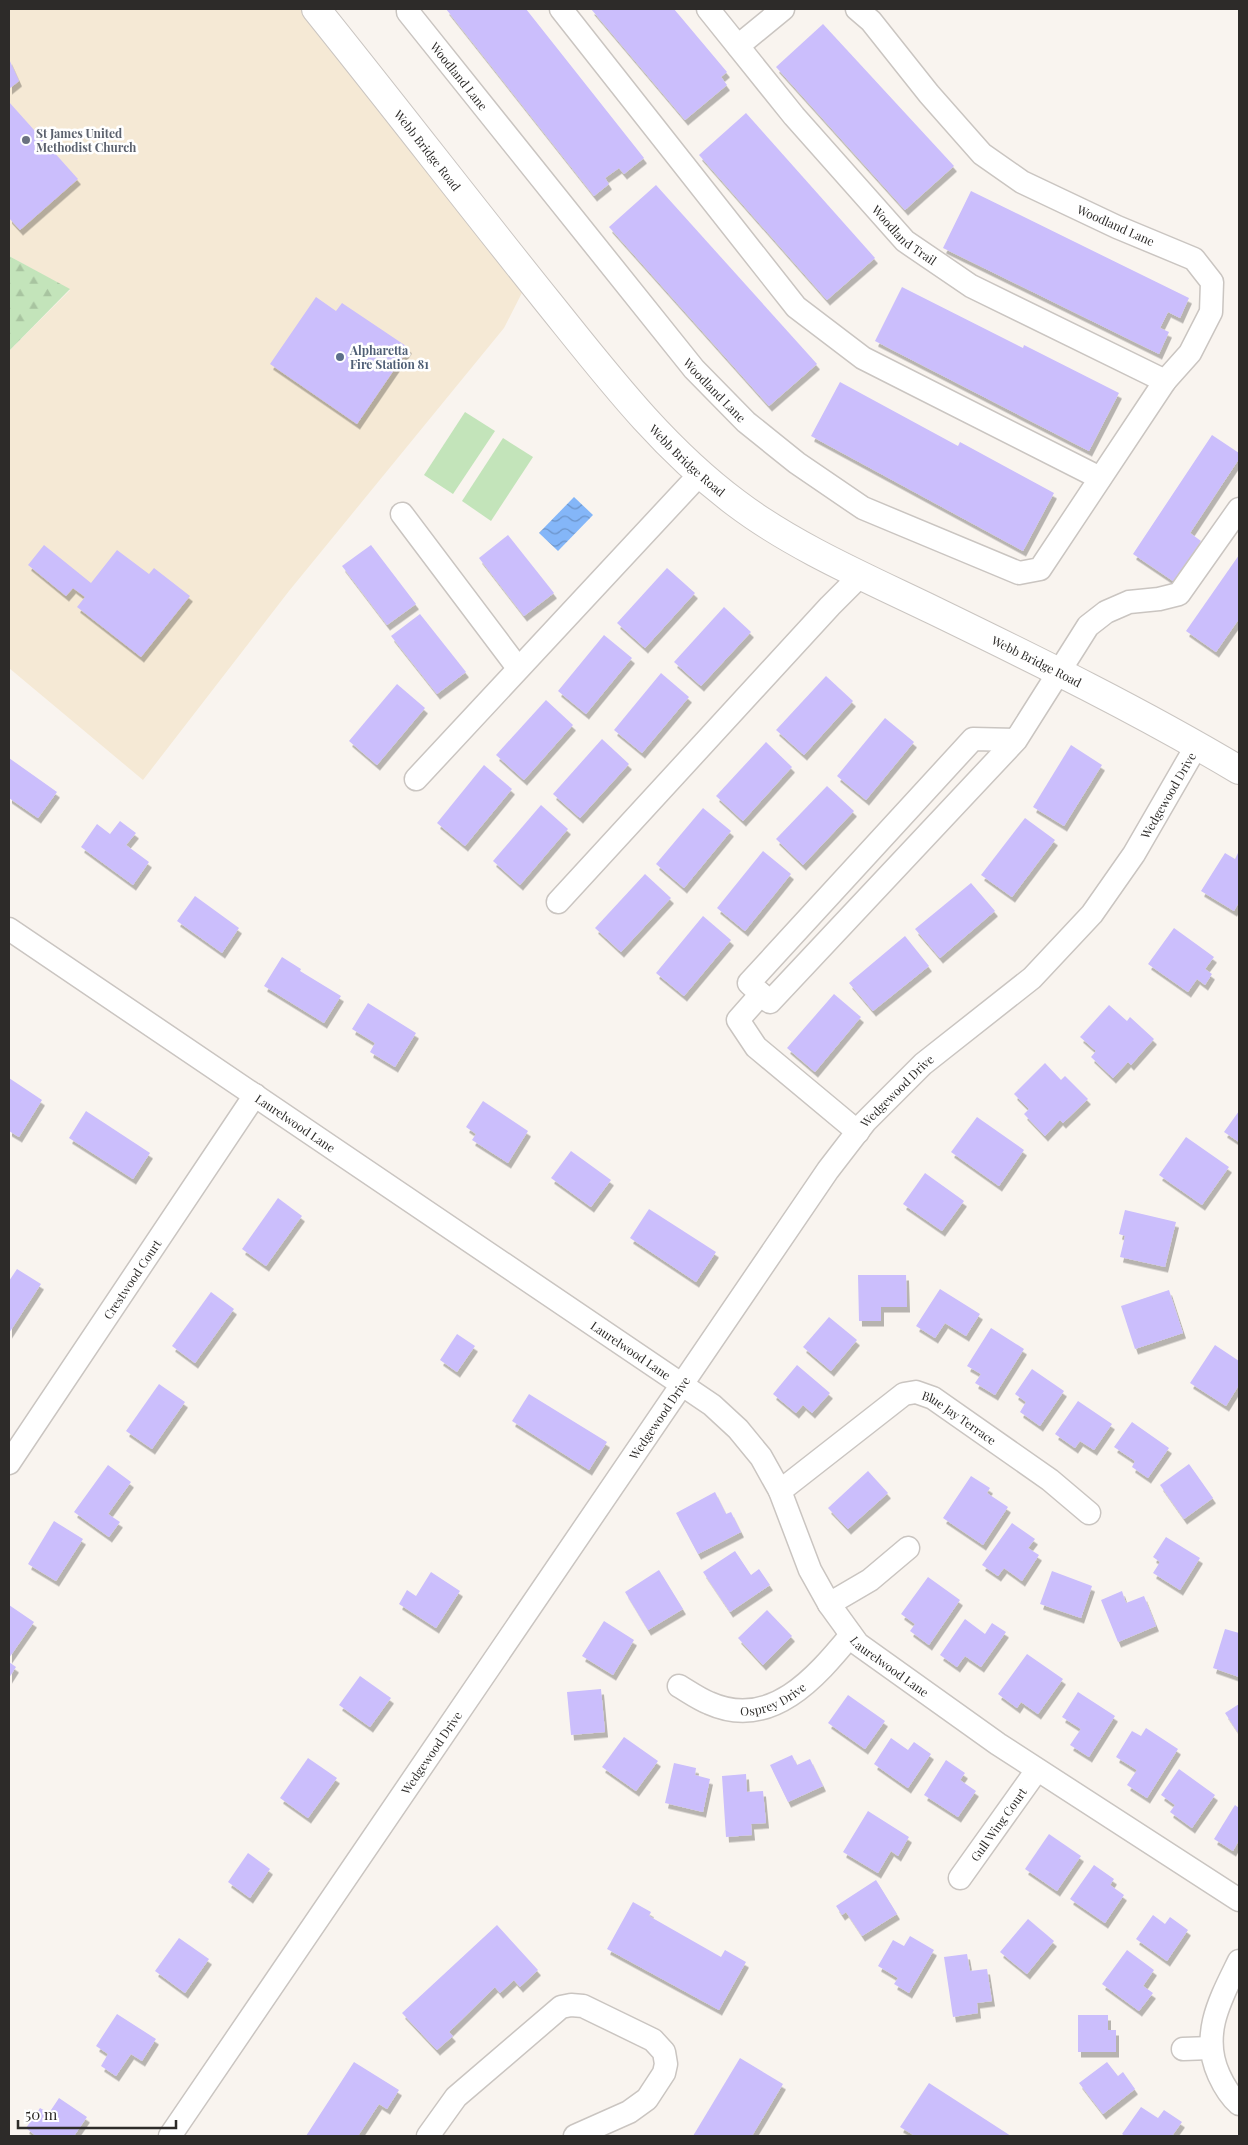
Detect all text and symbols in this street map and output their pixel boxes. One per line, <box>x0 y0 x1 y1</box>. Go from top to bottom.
street label: Woodland Lane <box>426 38 491 113</box>
street label: Webb Bridge Road <box>390 106 465 194</box>
place label: St James United Methodist Church <box>36 125 137 155</box>
marker: St James United Methodist Church <box>20 134 32 146</box>
street label: Woodland Lane <box>1074 200 1157 249</box>
street label: Woodland Trail <box>868 201 940 269</box>
place label: Alpharetta Fire Station 81 <box>349 342 429 372</box>
marker: Alpharetta Fire Station 81 <box>334 351 346 363</box>
street label: Woodland Lane <box>680 354 750 425</box>
street label: Webb Bridge Road <box>645 420 729 500</box>
street label: Webb Bridge Road <box>988 632 1084 690</box>
street label: Wedgewood Drive <box>1136 749 1199 842</box>
street label: Wedgewood Drive <box>856 1051 937 1131</box>
street label: Laurelwood Lane <box>252 1090 339 1156</box>
street label: Crestwood Court <box>99 1236 165 1322</box>
street label: Laurelwood Lane <box>588 1317 674 1383</box>
street label: Wedgewood Drive <box>625 1373 693 1463</box>
street label: Blue Jay Terrace <box>920 1387 1000 1448</box>
street label: Laurelwood Lane <box>847 1633 932 1700</box>
street label: Osprey Drive <box>740 1679 809 1719</box>
street label: Wedgewood Drive <box>397 1708 465 1798</box>
street label: Gull Wing Court <box>967 1784 1030 1864</box>
scale bar <box>18 2098 175 2130</box>
text: 50 m <box>25 2104 58 2124</box>

